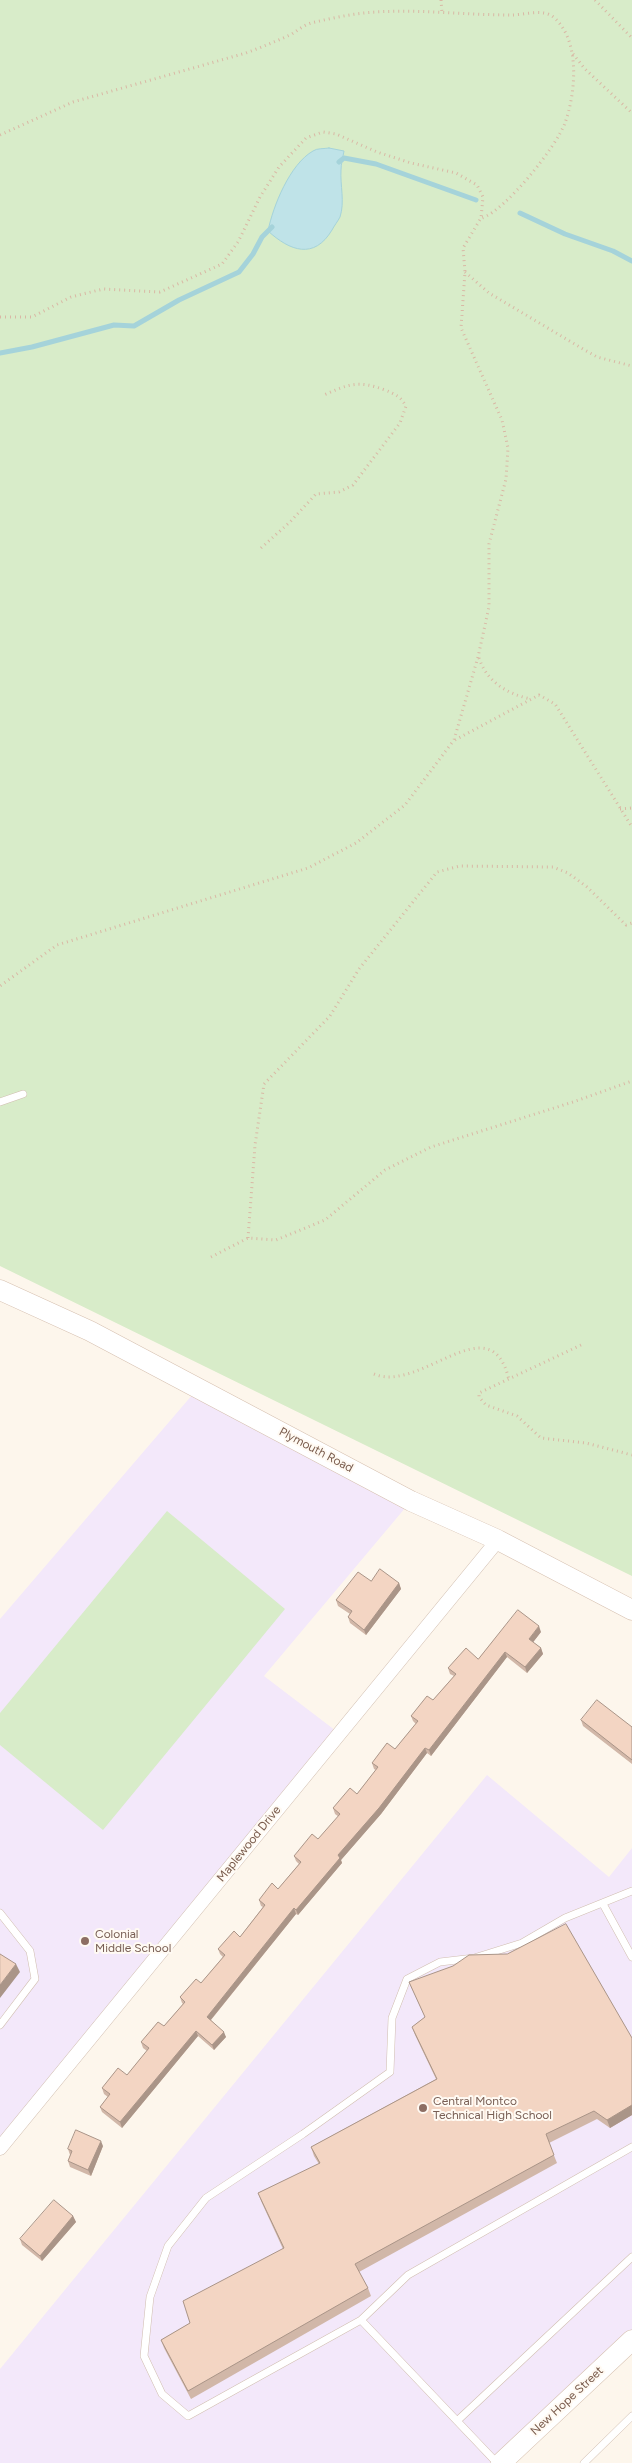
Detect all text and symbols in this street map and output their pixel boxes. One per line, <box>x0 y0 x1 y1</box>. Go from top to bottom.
street label: Plymouth Road <box>277 1424 355 1476</box>
street label: Maplewood Drive <box>214 1803 284 1885</box>
place label: Colonial Middle School <box>95 1927 171 1955</box>
marker: Colonial Middle School <box>79 1935 91 1947</box>
place label: Central Montco Technical High School <box>433 2094 552 2122</box>
marker: Central Montco Technical High School <box>417 2102 429 2114</box>
street label: New Hope Street <box>528 2364 606 2438</box>

